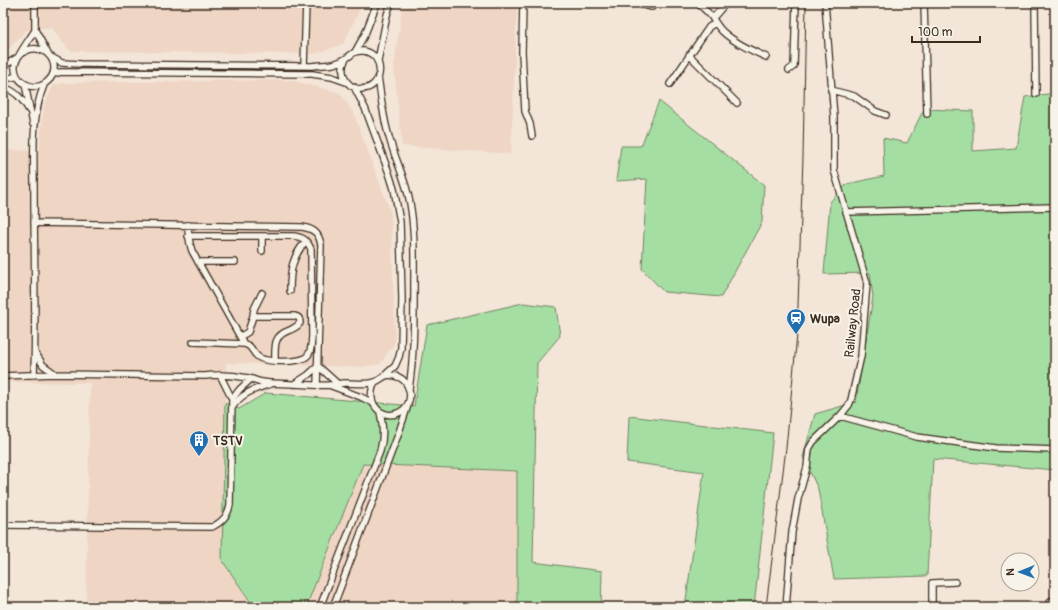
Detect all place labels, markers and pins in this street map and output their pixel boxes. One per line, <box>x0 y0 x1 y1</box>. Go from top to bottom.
station icon: Wupa <box>785 307 807 335</box>
place label: Wupa <box>810 311 840 327</box>
building icon: TSTV <box>188 429 210 457</box>
place label: TSTV <box>212 433 243 449</box>

